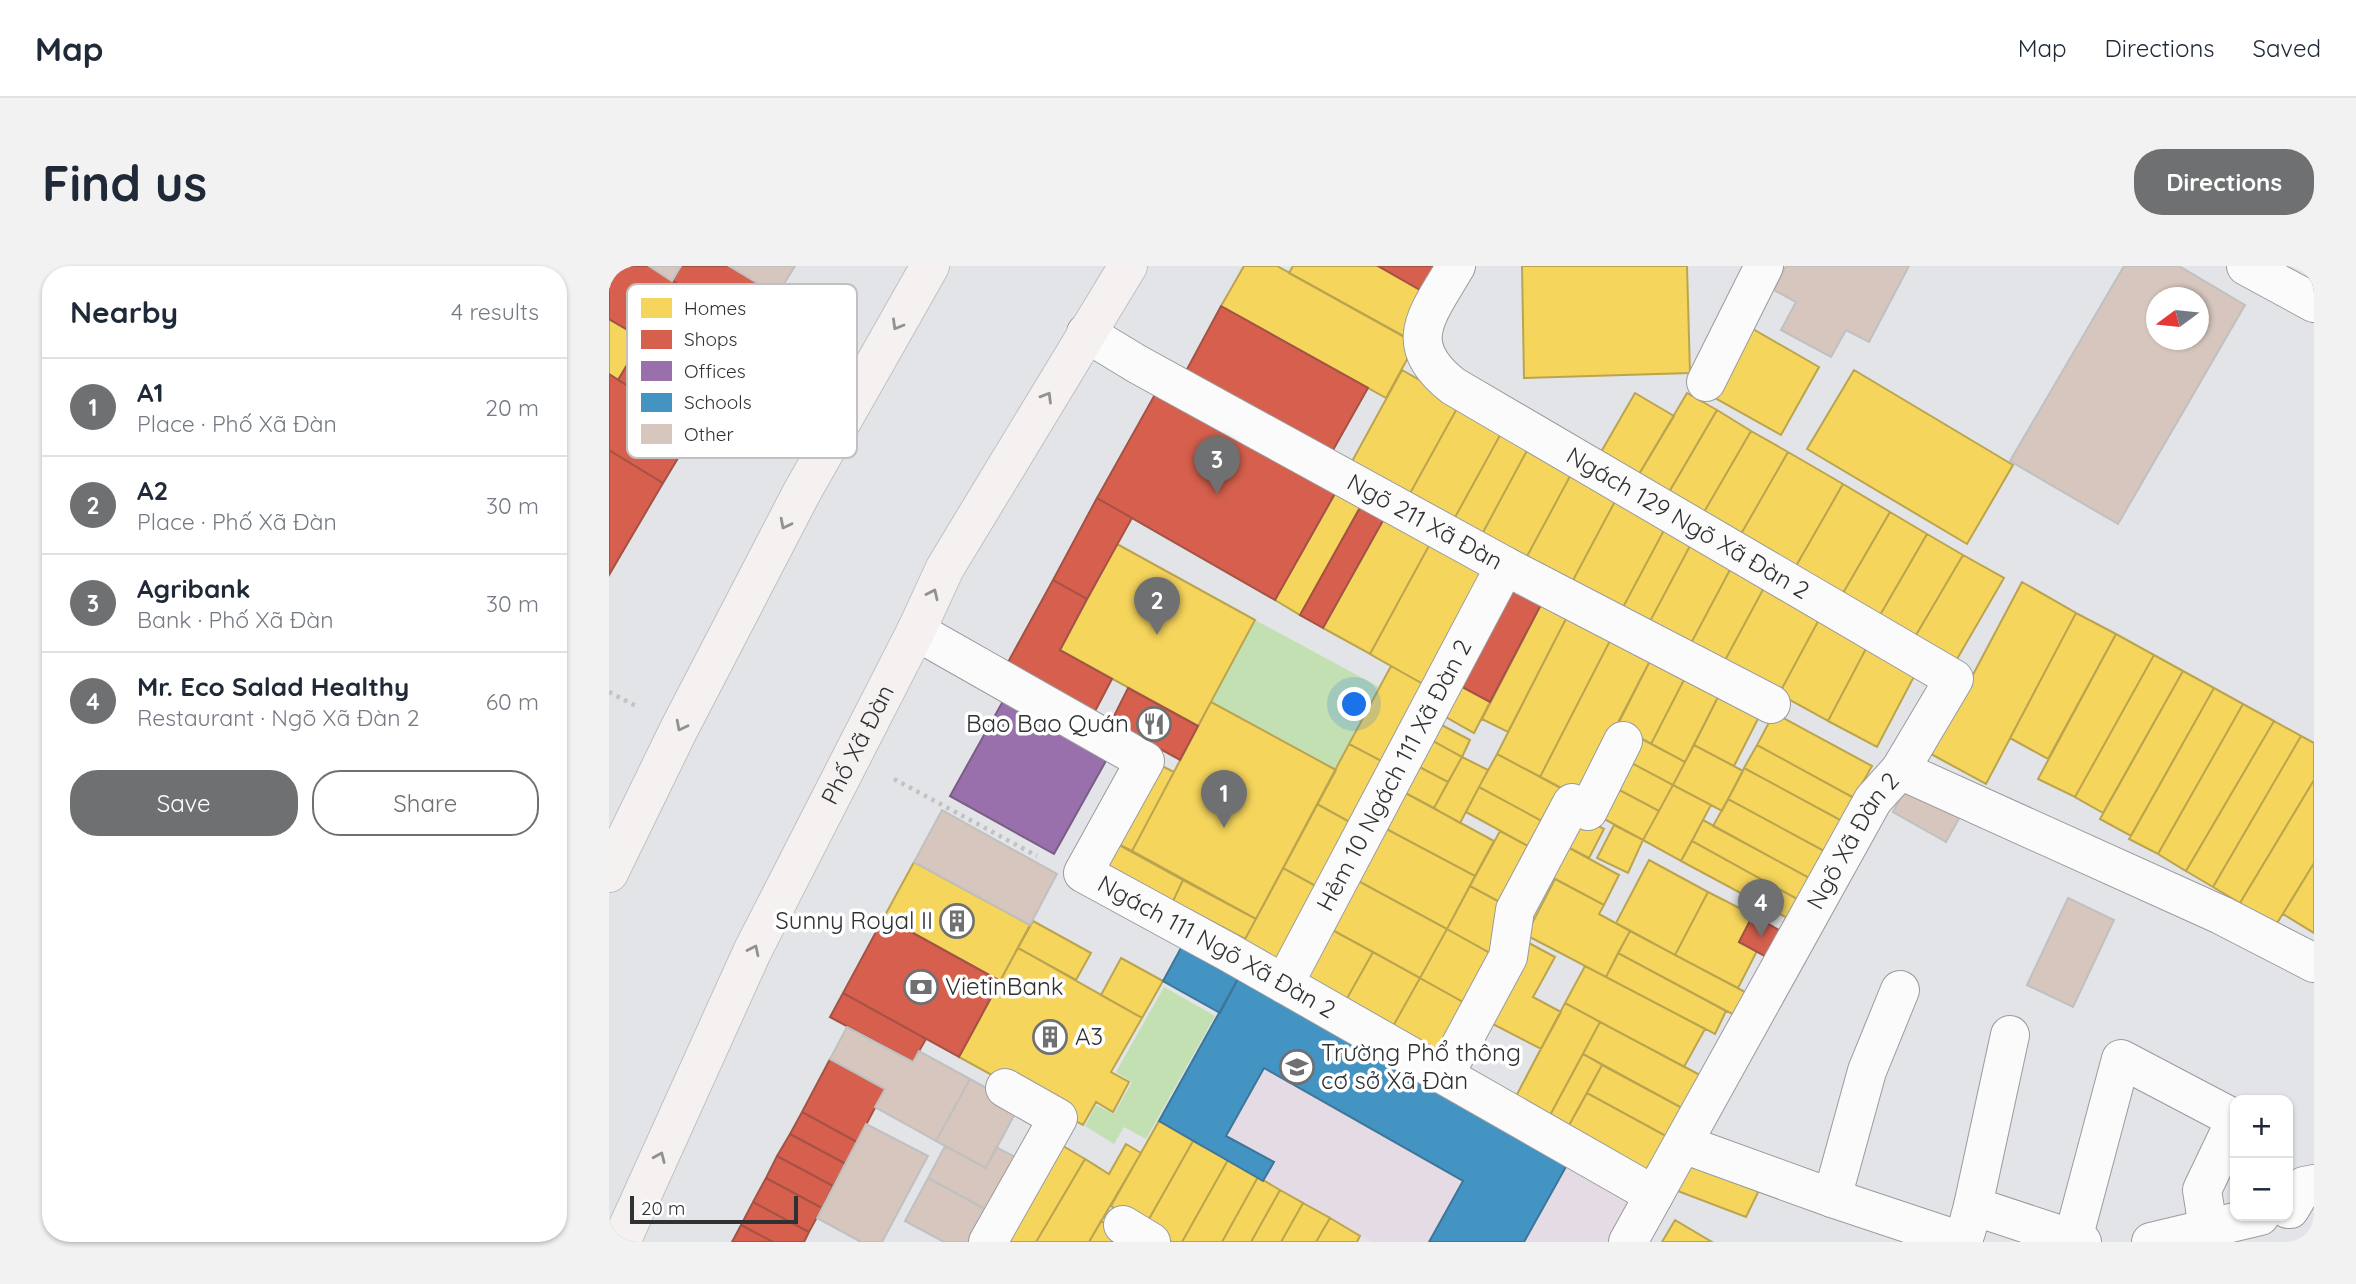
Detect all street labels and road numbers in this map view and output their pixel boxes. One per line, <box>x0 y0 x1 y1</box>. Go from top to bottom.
street label: Ngách 129 Ngõ Xã Đàn 2 <box>1561 440 1815 605</box>
street label: Ngõ 211 Xã Đàn <box>1342 466 1508 576</box>
street label: Hẻm 10 Ngách 111 Xã Đàn 2 <box>1309 634 1477 916</box>
street label: Phố Xã Đàn <box>814 679 900 809</box>
street label: Ngõ Xã Đàn 2 <box>1800 766 1905 914</box>
street label: Ngách 111 Ngõ Xã Đàn 2 <box>1093 868 1341 1024</box>

